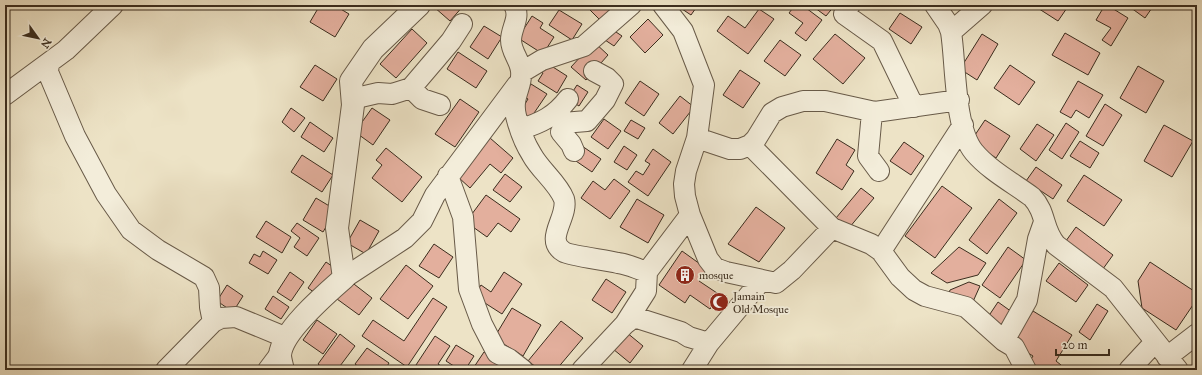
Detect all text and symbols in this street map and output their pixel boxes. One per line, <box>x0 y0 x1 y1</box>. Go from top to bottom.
north arrow <box>18 18 58 58</box>
text: N <box>38 36 54 51</box>
building icon: mosque <box>674 264 696 286</box>
place label: mosque <box>699 269 734 283</box>
place label: Jamain Old Mosque <box>732 290 789 317</box>
mosque icon: Jamain Old Mosque <box>708 291 730 313</box>
scale bar <box>1056 331 1109 357</box>
text: 20 m <box>1062 338 1088 352</box>

